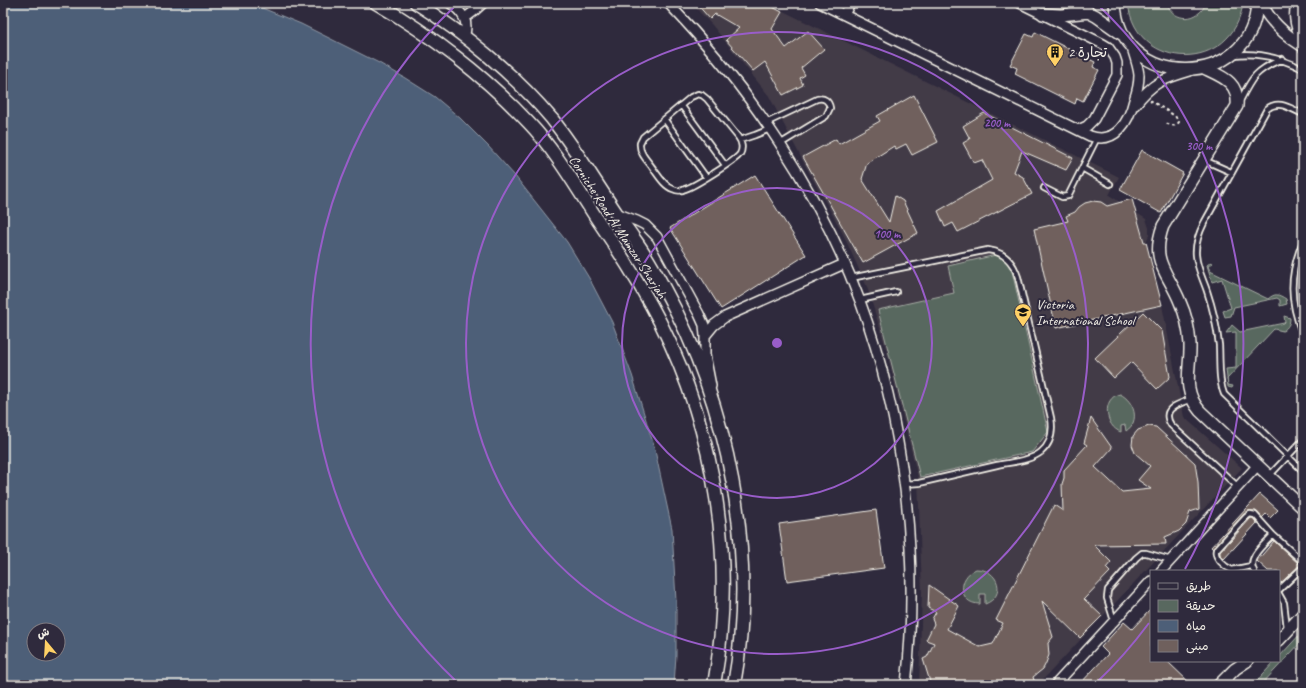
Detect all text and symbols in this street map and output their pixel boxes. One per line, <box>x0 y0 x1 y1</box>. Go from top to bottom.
building icon: تجارة 2 <box>1045 42 1065 67</box>
place label: تجارة 2 <box>1068 44 1108 61</box>
text: 200 m <box>984 115 1011 131</box>
text: 300 m <box>1186 138 1213 154</box>
street label: Corniche Road Al Mamzar Sharjah <box>565 152 671 303</box>
text: 100 m <box>874 226 901 242</box>
place label: Victoria International School <box>1036 296 1137 329</box>
school or university icon: Victoria International School <box>1013 302 1033 327</box>
centre of rings <box>770 336 784 350</box>
legend <box>1150 570 1280 662</box>
text: طريق <box>1186 578 1211 594</box>
text: حديقة <box>1186 598 1215 614</box>
text: مياه <box>1186 618 1206 634</box>
north arrow <box>26 622 66 662</box>
text: ش <box>35 624 51 641</box>
text: مبنى <box>1186 638 1209 654</box>

